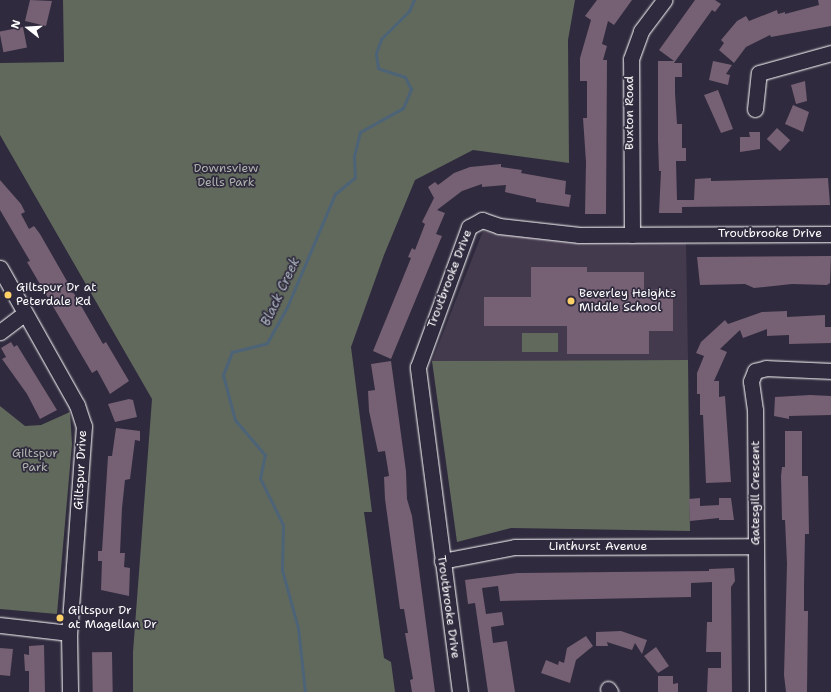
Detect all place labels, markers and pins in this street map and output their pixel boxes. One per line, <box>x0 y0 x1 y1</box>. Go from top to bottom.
place label: Giltspur Dr at Peterdale Rd <box>16 281 96 309</box>
place label: Beverley Heights Middle School <box>579 287 676 315</box>
marker: Giltspur Dr at Peterdale Rd <box>3 290 13 300</box>
marker: Beverley Heights Middle School <box>566 296 576 306</box>
place label: Giltspur Dr at Magellan Dr <box>68 604 157 632</box>
marker: Giltspur Dr at Magellan Dr <box>55 613 65 623</box>

